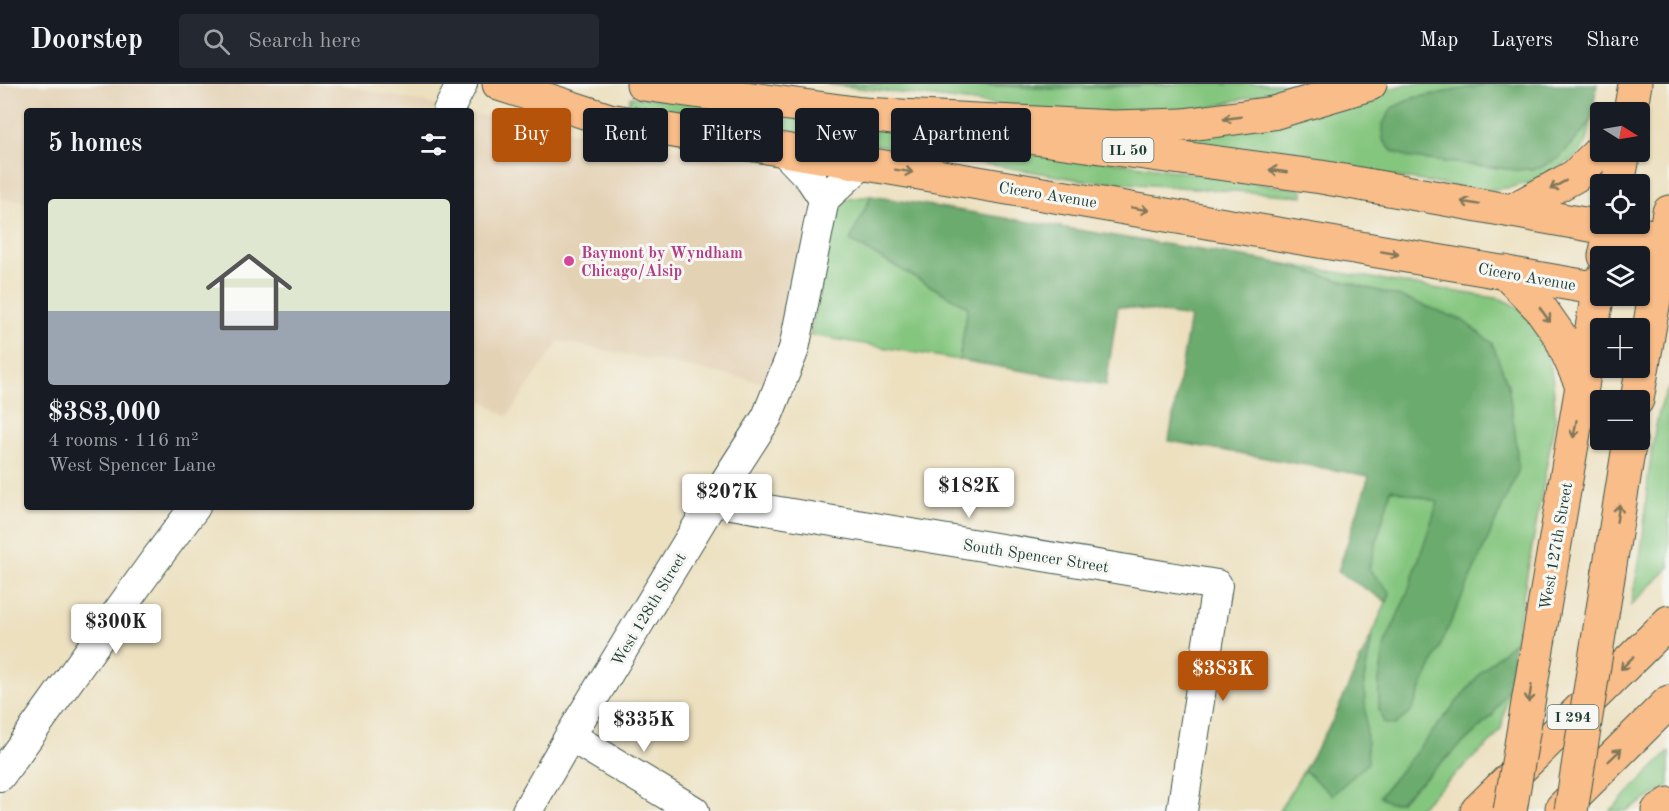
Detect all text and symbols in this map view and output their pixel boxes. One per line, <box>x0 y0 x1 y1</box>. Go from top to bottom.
search box <box>179 14 599 68</box>
icon: search <box>200 25 233 58</box>
text: Doorstep <box>30 27 143 55</box>
text: Search here <box>248 30 361 52</box>
text: Map <box>1419 30 1458 51</box>
text: Layers <box>1491 30 1553 51</box>
text: Share <box>1586 30 1639 51</box>
north arrow <box>1590 102 1650 162</box>
map controls <box>1590 102 1650 450</box>
chip: Buy <box>492 108 571 162</box>
chip: Rent <box>583 108 668 162</box>
chip: Filters <box>680 108 783 162</box>
chip: New <box>795 108 879 162</box>
chip: Apartment <box>891 108 1031 162</box>
one-way arrow <box>1223 113 1243 124</box>
icon: filters <box>417 128 450 161</box>
text: 5 homes <box>48 131 142 157</box>
road number: IL 50 <box>1102 138 1154 162</box>
one-way arrow <box>894 165 914 176</box>
one-way arrow <box>1269 165 1289 176</box>
button: locate <box>1590 174 1650 234</box>
street label: Cicero Avenue <box>997 180 1098 212</box>
one-way arrow <box>1550 180 1568 191</box>
one-way arrow <box>1461 198 1481 209</box>
one-way arrow <box>1129 204 1149 215</box>
icon: home <box>195 238 303 346</box>
place label: Baymont by Wyndham Chicago/Alsip <box>581 246 743 280</box>
button: layers <box>1590 246 1650 306</box>
one-way arrow <box>1380 247 1400 258</box>
marker: Baymont by Wyndham Chicago/Alsip <box>562 254 576 268</box>
street label: Cicero Avenue <box>1476 261 1577 294</box>
one-way arrow <box>1539 307 1551 323</box>
button: + <box>1590 318 1650 378</box>
button: − <box>1590 390 1650 450</box>
text: $383,000 <box>48 400 161 426</box>
one-way arrow <box>1569 419 1580 438</box>
text: 4 rooms · 116 m² <box>48 431 198 451</box>
text: West Spencer Lane <box>48 456 216 476</box>
pin: $182K <box>927 468 1011 519</box>
pin: $207K <box>685 474 769 525</box>
text: $182K <box>938 477 1000 497</box>
street label: West 127th Street <box>1538 481 1576 611</box>
text: $207K <box>696 483 758 503</box>
one-way arrow <box>1613 504 1624 524</box>
street label: South Spencer Street <box>962 538 1110 576</box>
street label: West 128th Street <box>610 550 690 669</box>
pin: $300K <box>74 604 158 655</box>
text: $300K <box>85 613 147 633</box>
pin: $383K <box>1181 651 1265 702</box>
one-way arrow <box>1620 656 1635 671</box>
text: $383K <box>1192 660 1254 680</box>
one-way arrow <box>1524 684 1535 704</box>
pin: $335K <box>602 702 686 753</box>
road number: I 294 <box>1548 705 1598 729</box>
text: $335K <box>613 711 675 731</box>
one-way arrow <box>1608 748 1623 763</box>

